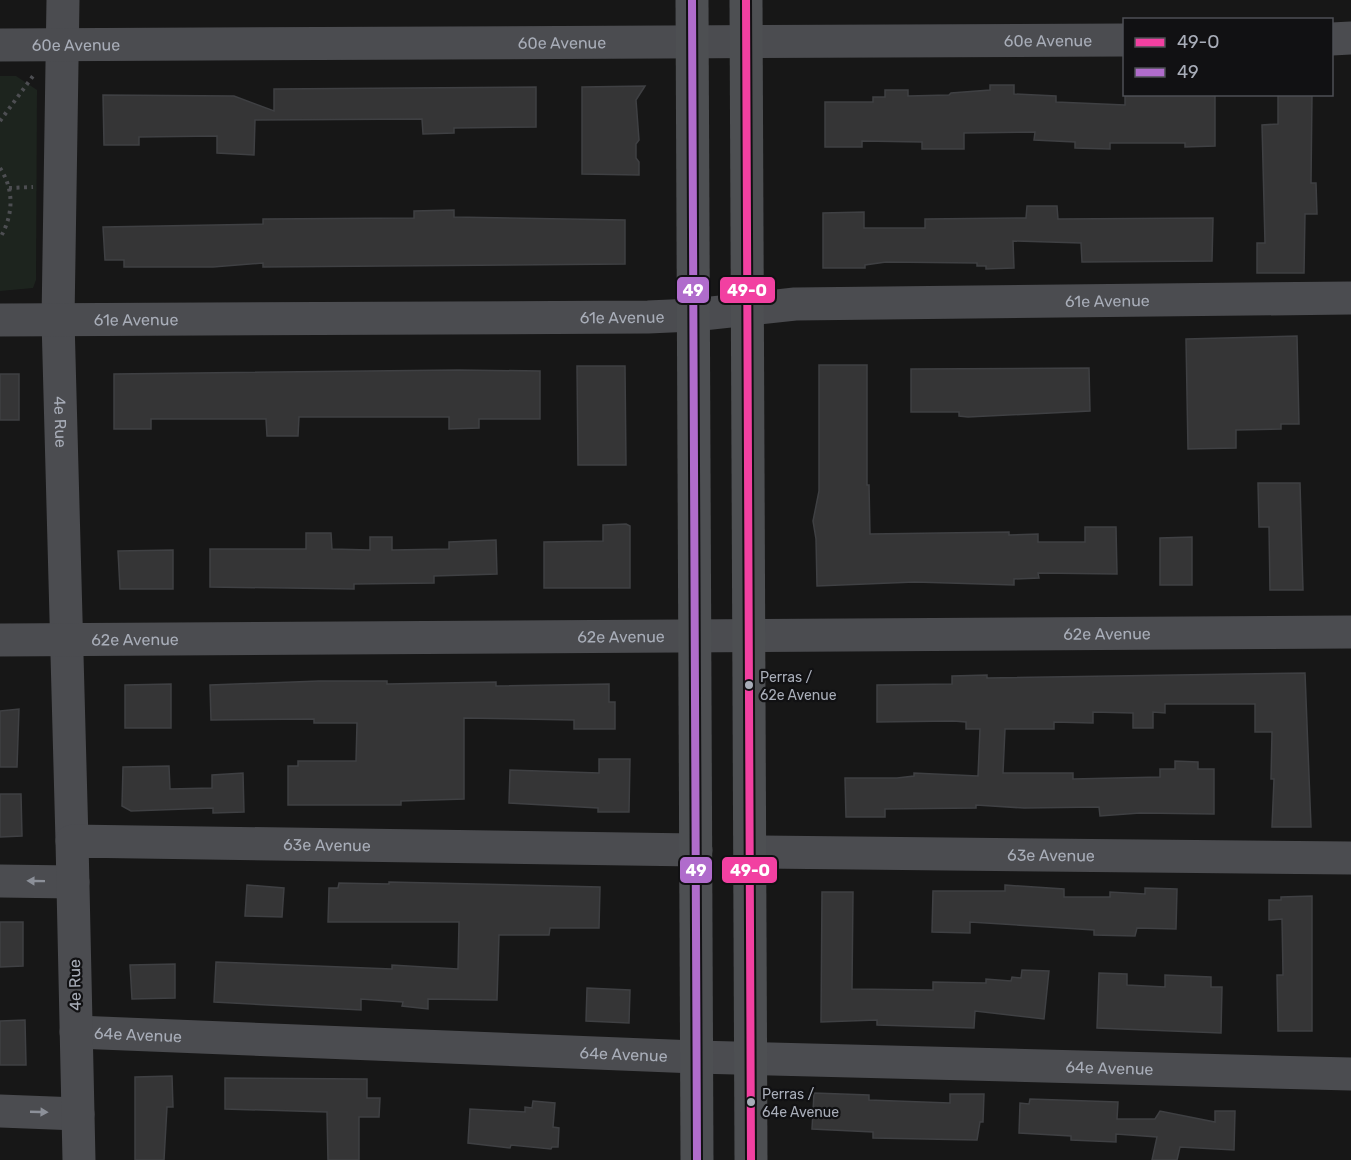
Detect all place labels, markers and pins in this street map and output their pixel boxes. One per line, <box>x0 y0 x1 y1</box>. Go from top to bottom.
place label: Perras / 62e Avenue <box>760 669 837 704</box>
marker: Perras / 62e Avenue <box>743 679 755 691</box>
place label: Perras / 64e Avenue <box>762 1086 839 1121</box>
marker: Perras / 64e Avenue <box>745 1096 757 1108</box>

